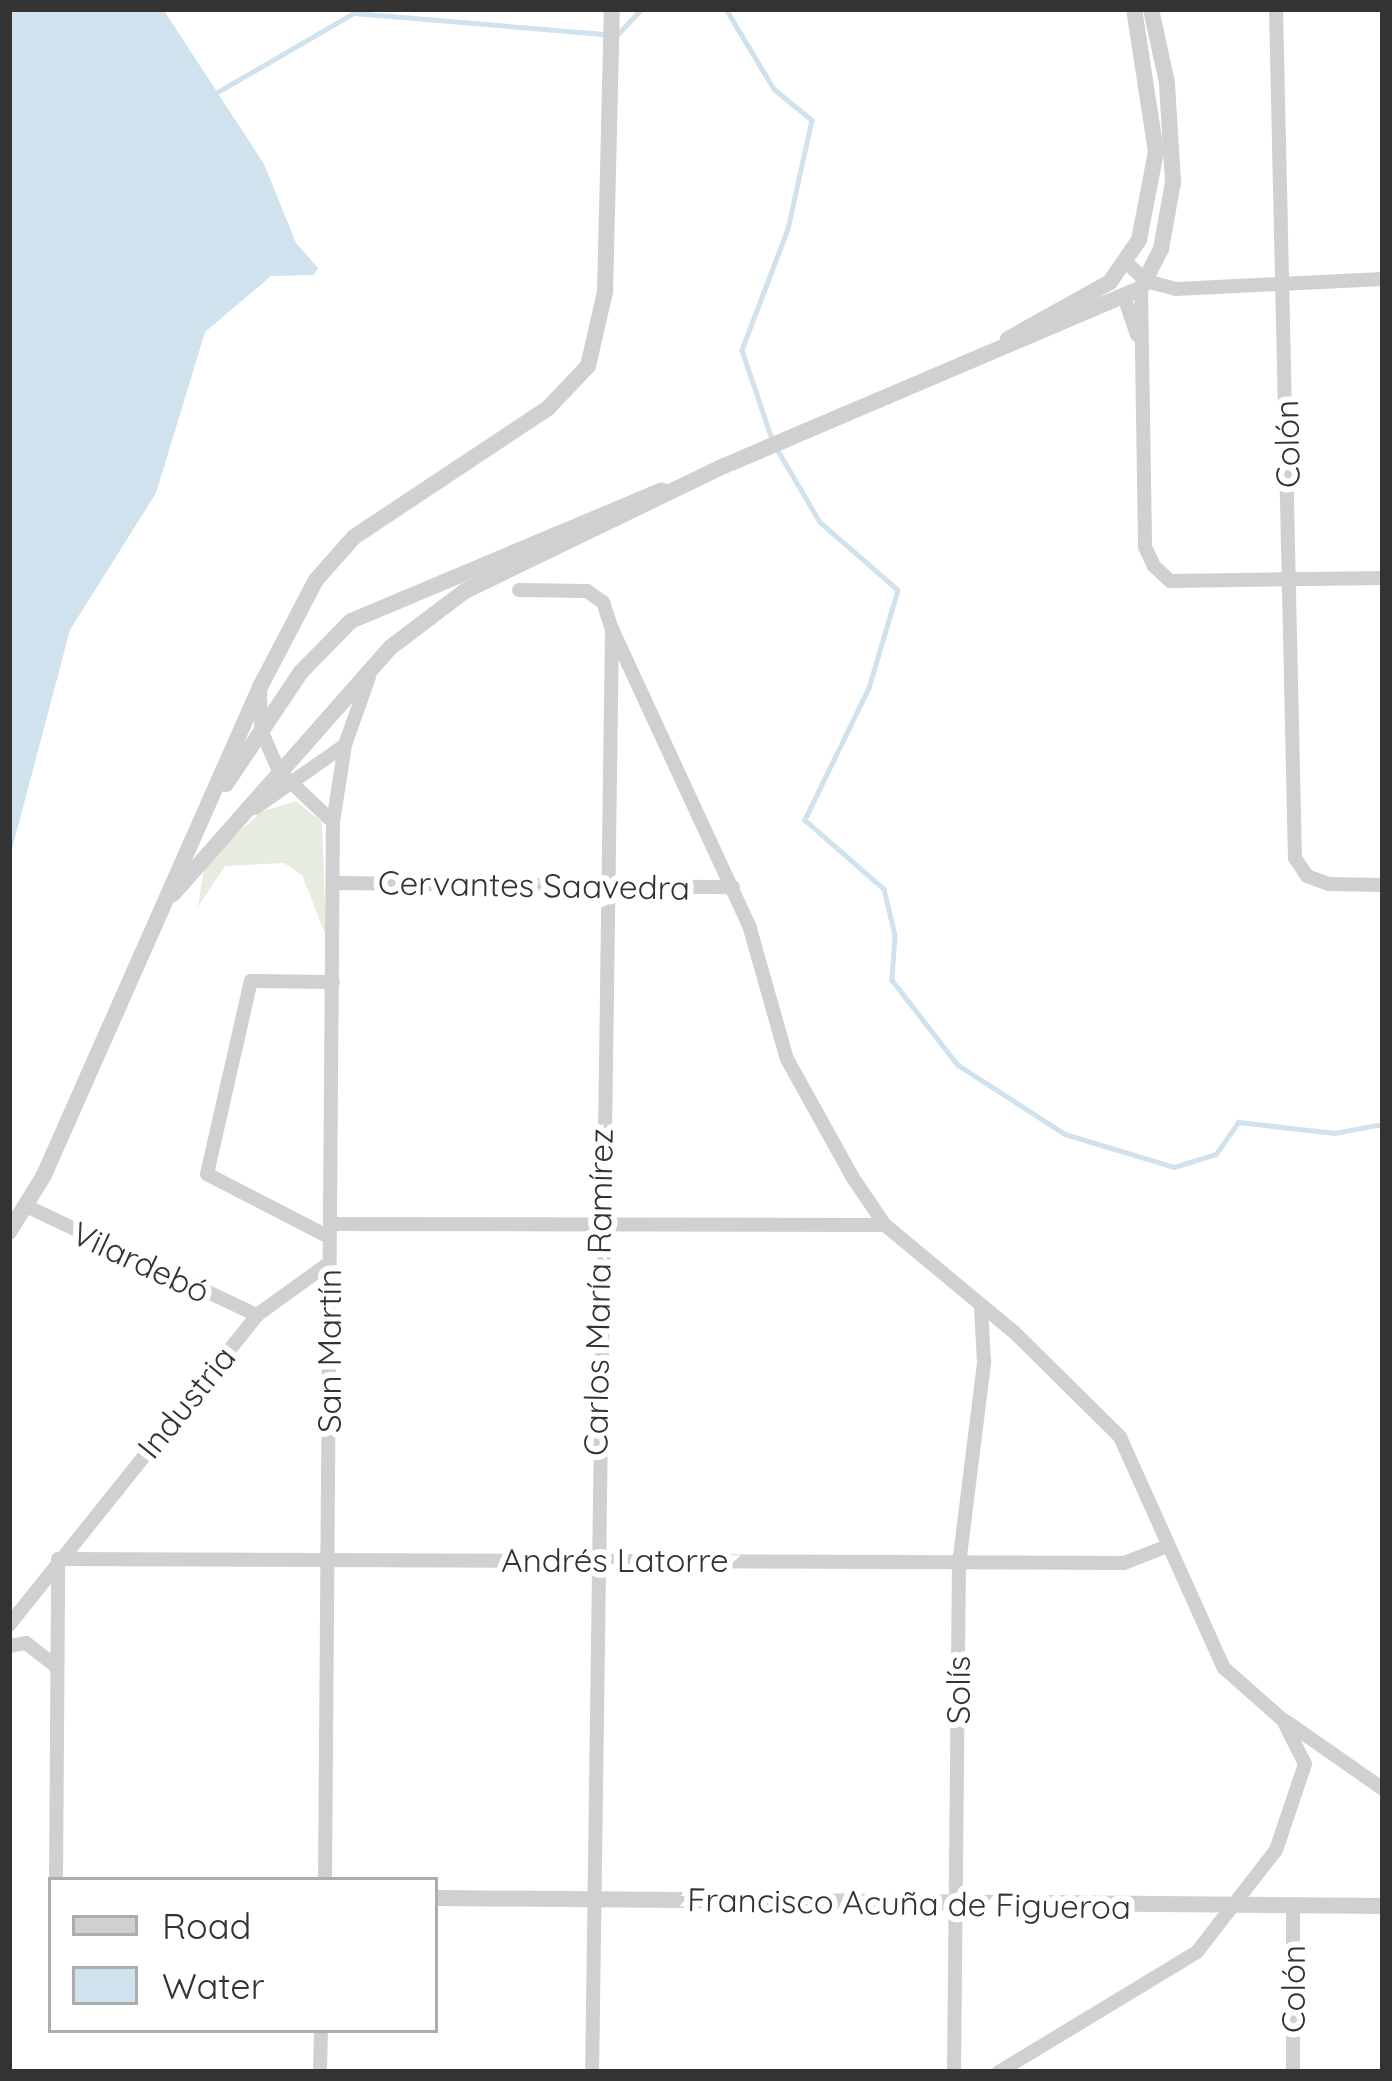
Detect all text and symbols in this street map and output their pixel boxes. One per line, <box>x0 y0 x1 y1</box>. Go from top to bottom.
street label: Colón <box>1266 400 1308 488</box>
street label: Cervantes Saavedra <box>378 862 690 908</box>
street label: Carlos María Ramírez <box>575 1128 621 1456</box>
street label: Vilardebó <box>66 1213 216 1311</box>
street label: San Martín <box>309 1269 349 1433</box>
street label: Industria <box>129 1338 243 1466</box>
street label: Andrés Latorre <box>501 1540 729 1580</box>
street label: Solís <box>938 1656 978 1724</box>
legend <box>48 1877 438 2033</box>
street label: Francisco Acuña de Figueroa <box>687 1879 1131 1927</box>
text: Road <box>162 1903 251 1948</box>
street label: Colón <box>1273 1945 1313 2033</box>
text: Water <box>162 1963 265 2008</box>

